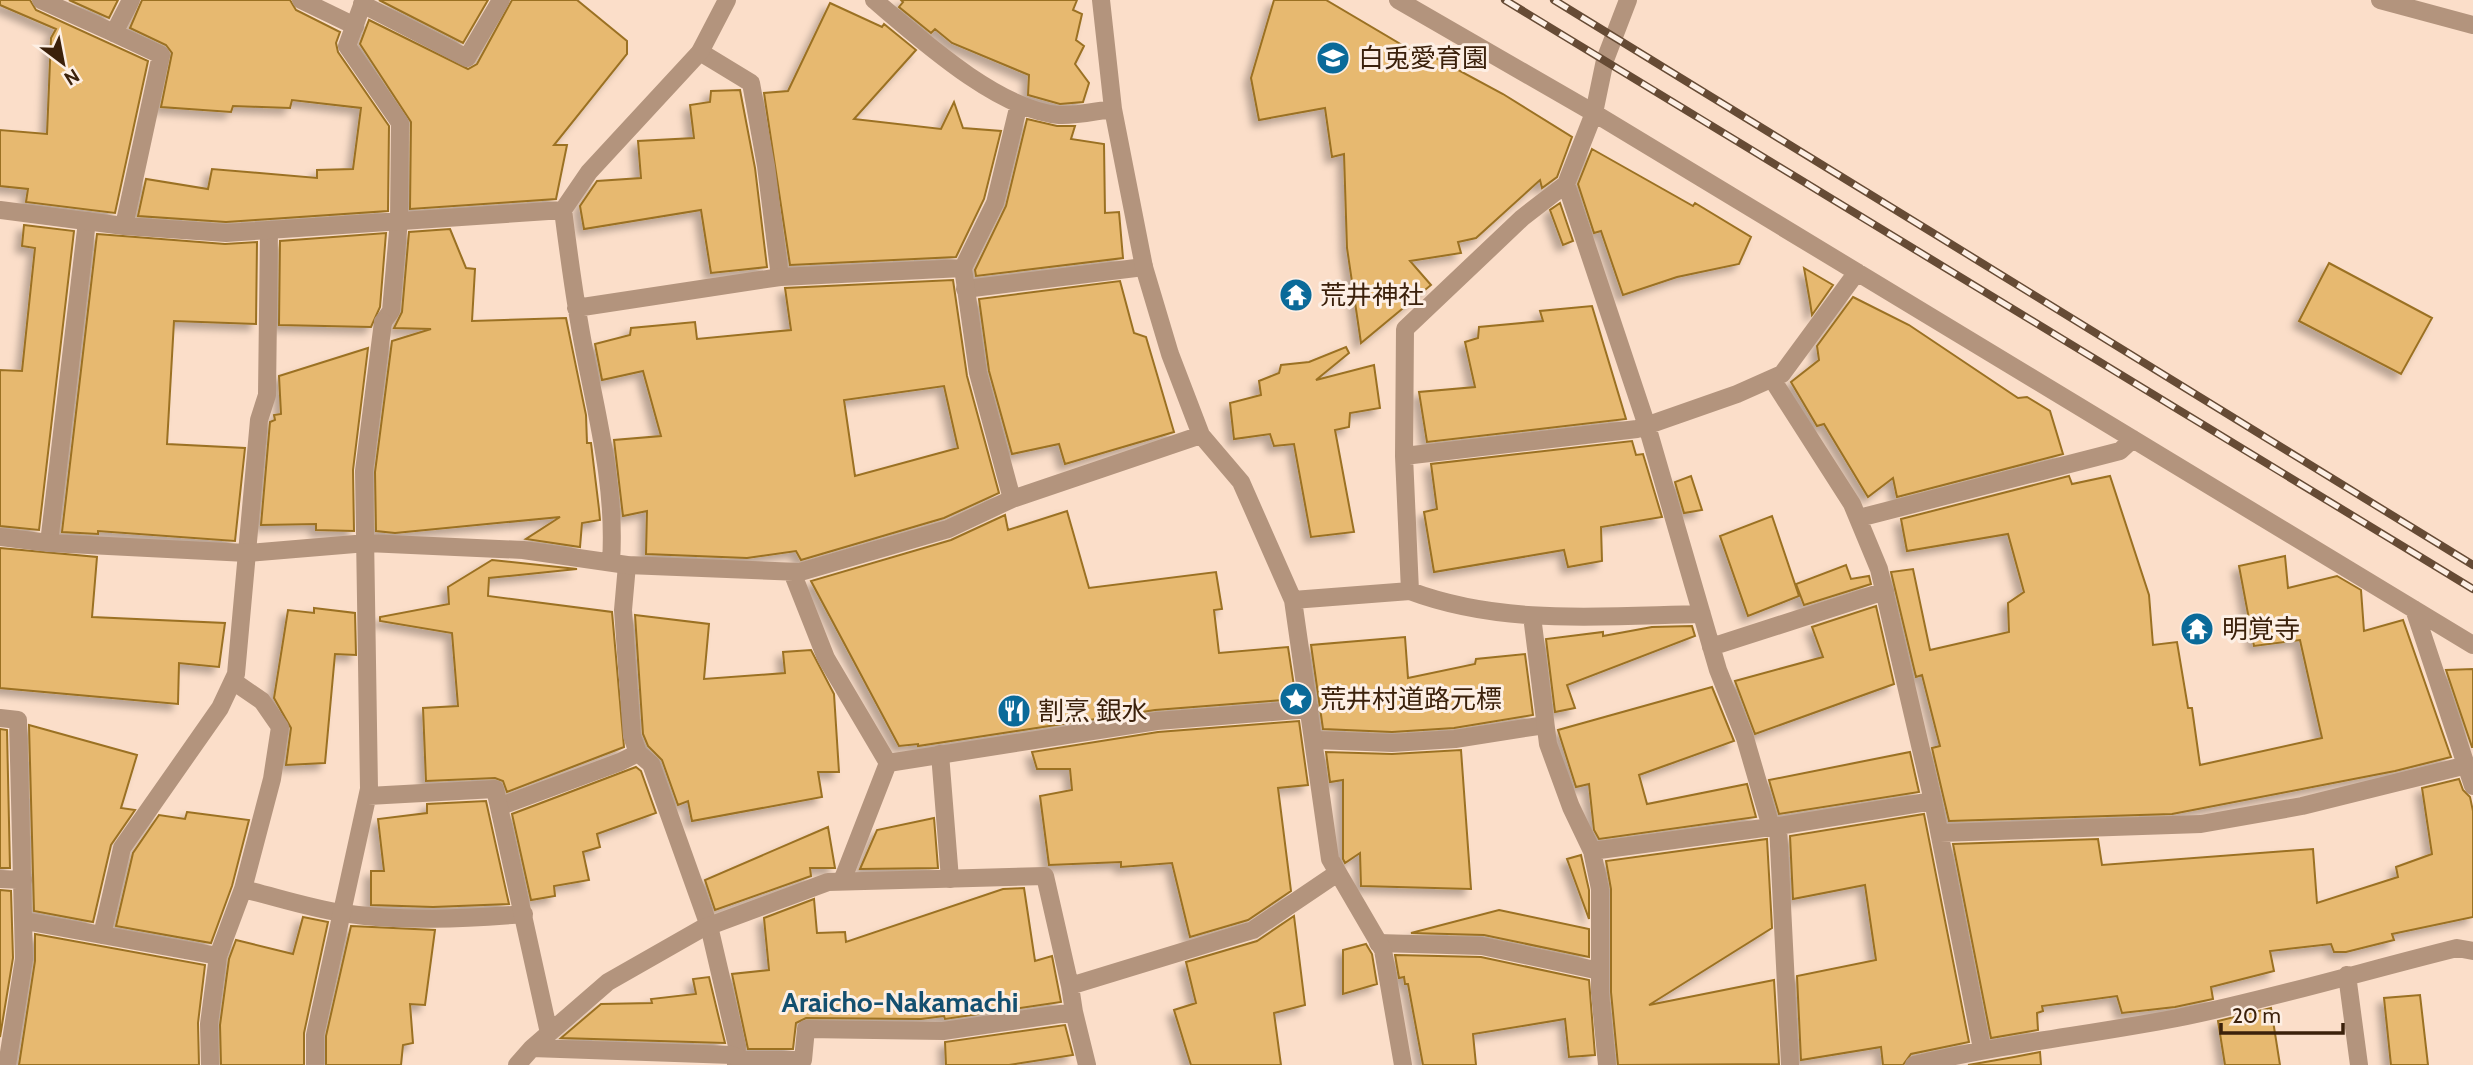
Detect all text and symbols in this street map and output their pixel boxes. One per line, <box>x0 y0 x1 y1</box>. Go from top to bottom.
north arrow <box>28 28 98 98</box>
school or university icon: 白兎愛育園 <box>1314 39 1352 77</box>
place label: 白兎愛育園 <box>1358 42 1488 74</box>
text: N <box>60 64 84 90</box>
temple icon: 荒井神社 <box>1277 276 1315 314</box>
place label: 荒井神社 <box>1320 279 1424 311</box>
temple icon: 明覚寺 <box>2178 610 2216 648</box>
place label: 明覚寺 <box>2222 613 2300 645</box>
place icon: 荒井村道路元標 <box>1277 680 1315 718</box>
place label: 荒井村道路元標 <box>1320 683 1502 715</box>
restaurant icon: 割烹 銀水 <box>995 692 1033 730</box>
place label: 割烹 銀水 <box>1038 695 1148 727</box>
district label: Araicho-Nakamachi <box>781 985 1019 1019</box>
scale bar <box>2221 992 2344 1036</box>
text: 20 m <box>2232 1003 2281 1028</box>

